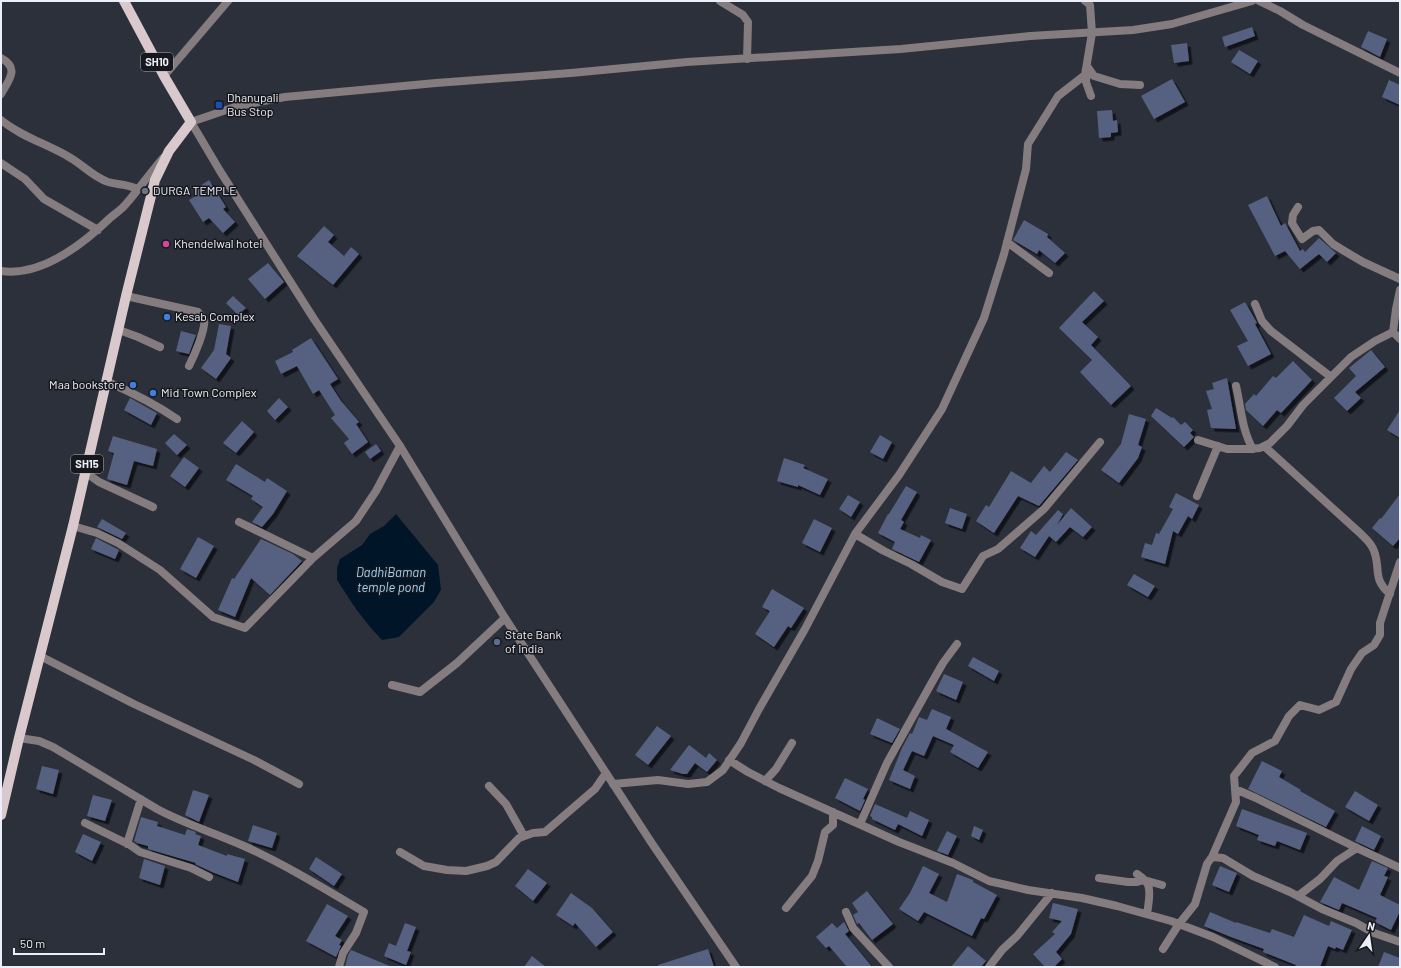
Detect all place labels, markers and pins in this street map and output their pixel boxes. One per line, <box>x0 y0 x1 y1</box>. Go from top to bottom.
place label: Dhanupali Bus Stop <box>227 90 279 118</box>
marker: Dhanupali Bus Stop <box>214 100 224 110</box>
place label: DURGA TEMPLE <box>153 183 236 197</box>
marker: DURGA TEMPLE <box>140 186 150 196</box>
place label: Khendelwal hotel <box>174 236 262 250</box>
marker: Khendelwal hotel <box>161 239 171 249</box>
place label: Kesab Complex <box>175 309 255 323</box>
marker: Kesab Complex <box>162 312 172 322</box>
place label: Maa bookstore <box>49 377 125 391</box>
marker: Maa bookstore <box>128 380 138 390</box>
place label: Mid Town Complex <box>161 385 257 399</box>
marker: Mid Town Complex <box>148 388 158 398</box>
place label: State Bank of India <box>505 627 562 655</box>
marker: State Bank of India <box>492 637 502 647</box>

